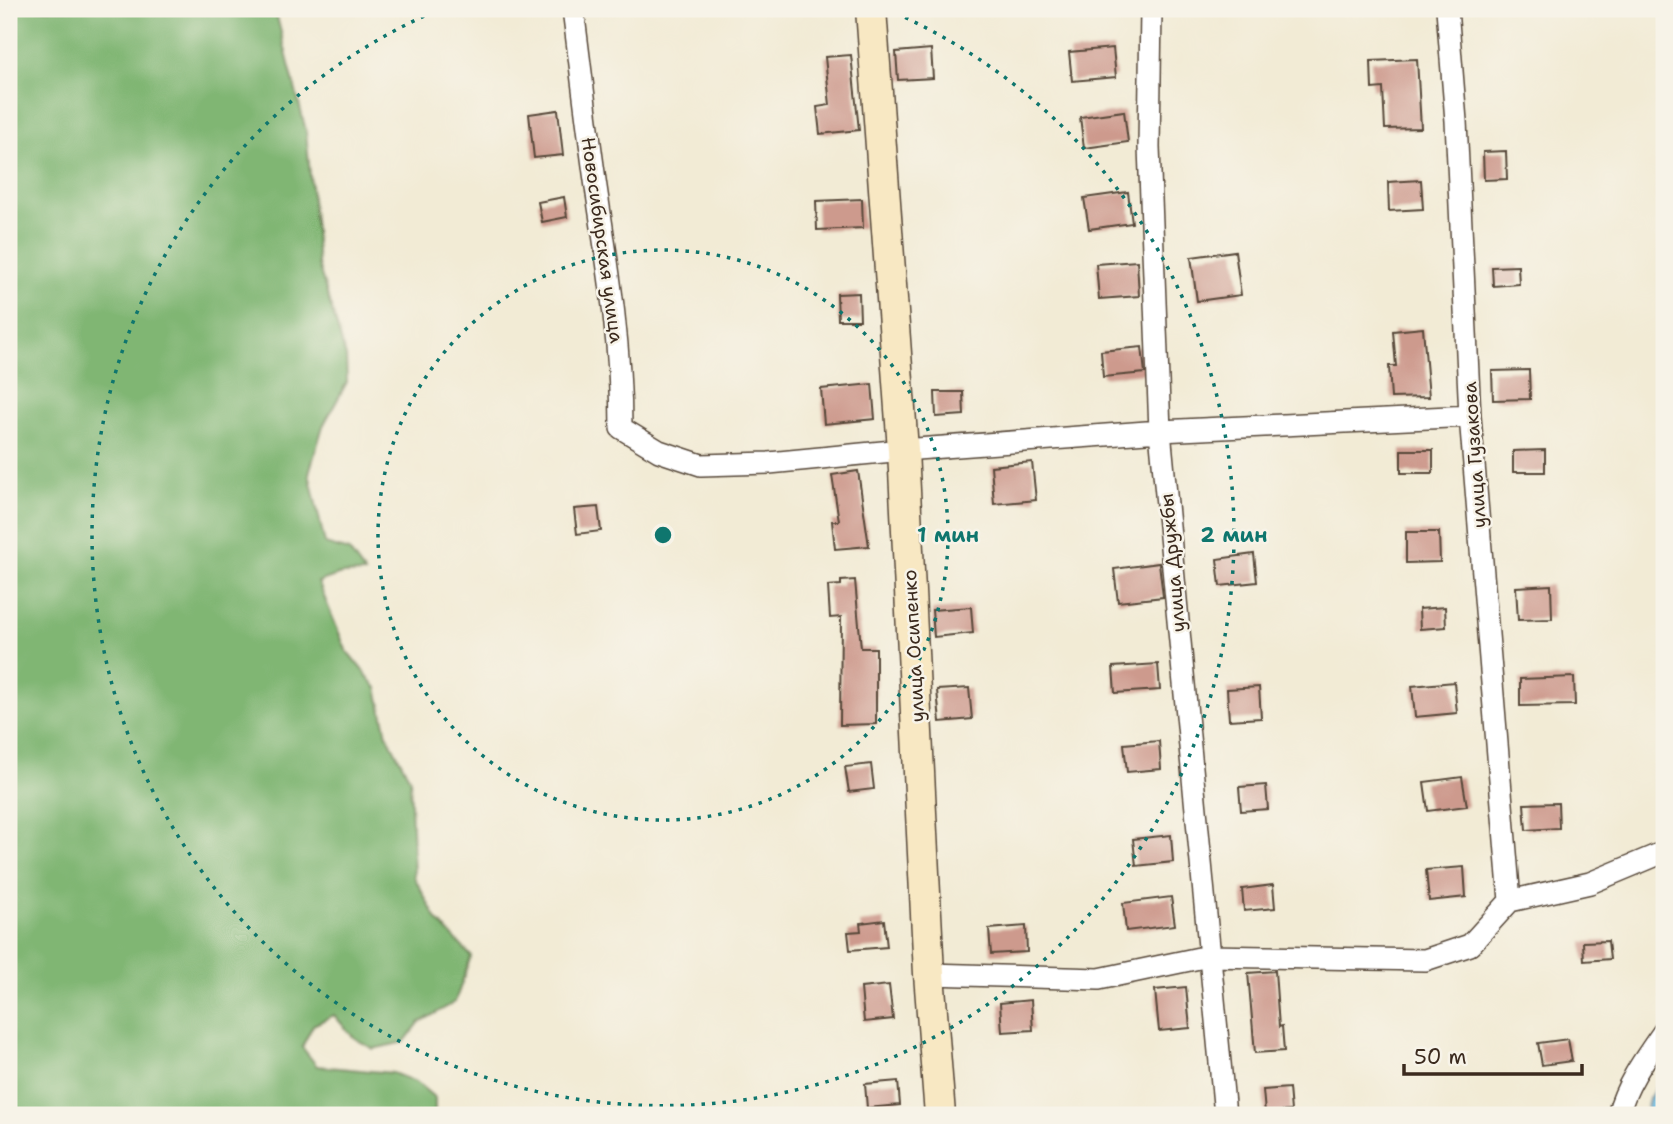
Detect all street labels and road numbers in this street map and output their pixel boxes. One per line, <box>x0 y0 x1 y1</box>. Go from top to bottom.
street label: Новосибирская улица <box>576 135 629 345</box>
street label: улица Гузакова <box>1457 381 1492 529</box>
street label: улица Дружбы <box>1154 492 1191 633</box>
street label: улица Осипенко <box>897 569 930 723</box>

